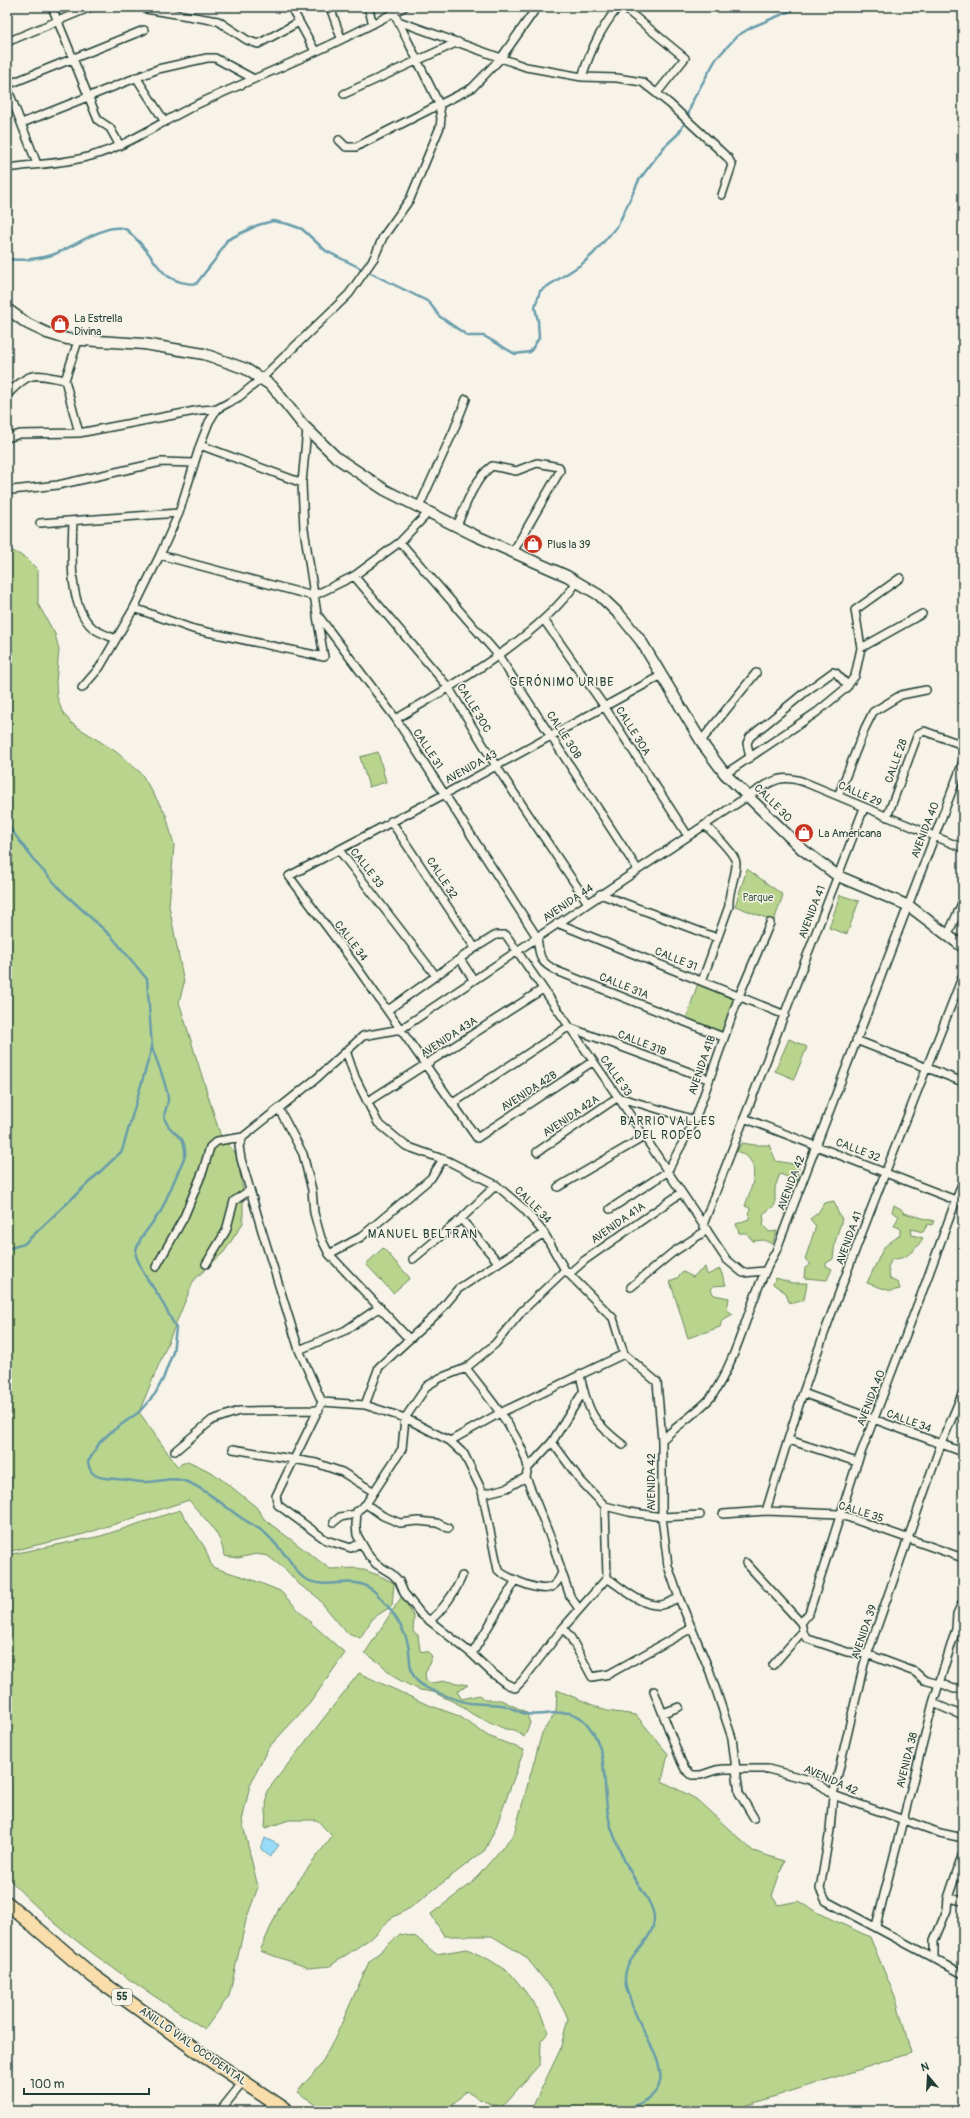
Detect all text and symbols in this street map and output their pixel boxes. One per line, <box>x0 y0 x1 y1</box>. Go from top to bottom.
place label: La Estrella Divina <box>74 312 122 338</box>
shop icon: La Estrella Divina <box>49 313 71 335</box>
shop icon: Plus la 39 <box>522 533 544 555</box>
place label: Plus la 39 <box>547 538 591 551</box>
district label: GERÓNIMO URIBE <box>510 674 614 690</box>
street label: CALLE 30C <box>454 681 494 735</box>
street label: CALLE 30A <box>613 704 653 758</box>
street label: CALLE 30B <box>544 709 584 761</box>
street label: CALLE 31 <box>410 727 446 771</box>
street label: CALLE 28 <box>882 737 910 785</box>
street label: AVENIDA 43 <box>443 747 499 787</box>
street label: CALLE 29 <box>836 779 884 809</box>
street label: CALLE 30 <box>751 781 795 825</box>
street label: AVENIDA 40 <box>908 800 942 860</box>
shop icon: La Americana <box>793 822 815 844</box>
place label: La Americana <box>818 827 881 840</box>
street label: CALLE 33 <box>347 846 387 890</box>
street label: CALLE 32 <box>424 855 460 901</box>
street label: AVENIDA 44 <box>540 881 596 925</box>
street label: AVENIDA 41 <box>796 884 828 940</box>
park label: Parque <box>743 891 774 904</box>
street label: CALLE 34 <box>332 918 371 964</box>
street label: CALLE 31 <box>653 945 699 973</box>
street label: CALLE 31A <box>597 970 651 1002</box>
street label: AVENIDA 43A <box>418 1014 480 1060</box>
street label: CALLE 31B <box>616 1028 668 1058</box>
street label: AVENIDA 41B <box>686 1034 718 1096</box>
street label: CALLE 33 <box>597 1053 635 1099</box>
street label: AVENIDA 42B <box>499 1068 559 1114</box>
street label: AVENIDA 42A <box>540 1092 602 1140</box>
district label: BARRIO VALLES DEL RODEO <box>620 1114 716 1143</box>
street label: CALLE 32 <box>834 1136 882 1164</box>
street label: AVENIDA 42 <box>775 1154 807 1212</box>
street label: CALLE 34 <box>512 1184 555 1227</box>
street label: AVENIDA 41A <box>588 1200 648 1246</box>
street label: AVENIDA 41 <box>833 1210 865 1266</box>
district label: MANUEL BELTRAN <box>368 1227 478 1242</box>
street label: AVENIDA 40 <box>854 1368 888 1428</box>
street label: CALLE 34 <box>885 1407 934 1435</box>
street label: AVENIDA 42 <box>645 1453 658 1511</box>
street label: CALLE 35 <box>837 1499 885 1525</box>
street label: AVENIDA 39 <box>849 1603 880 1661</box>
street label: AVENIDA 38 <box>894 1730 920 1789</box>
street label: AVENIDA 42 <box>802 1762 860 1798</box>
road number: 55 <box>112 1989 132 2005</box>
street label: ANILLO VIAL OCCIDENTAL <box>137 2004 249 2088</box>
north arrow <box>908 2056 948 2096</box>
text: N <box>920 2059 931 2074</box>
scale bar <box>24 2070 149 2096</box>
text: 100 m <box>30 2077 65 2092</box>

